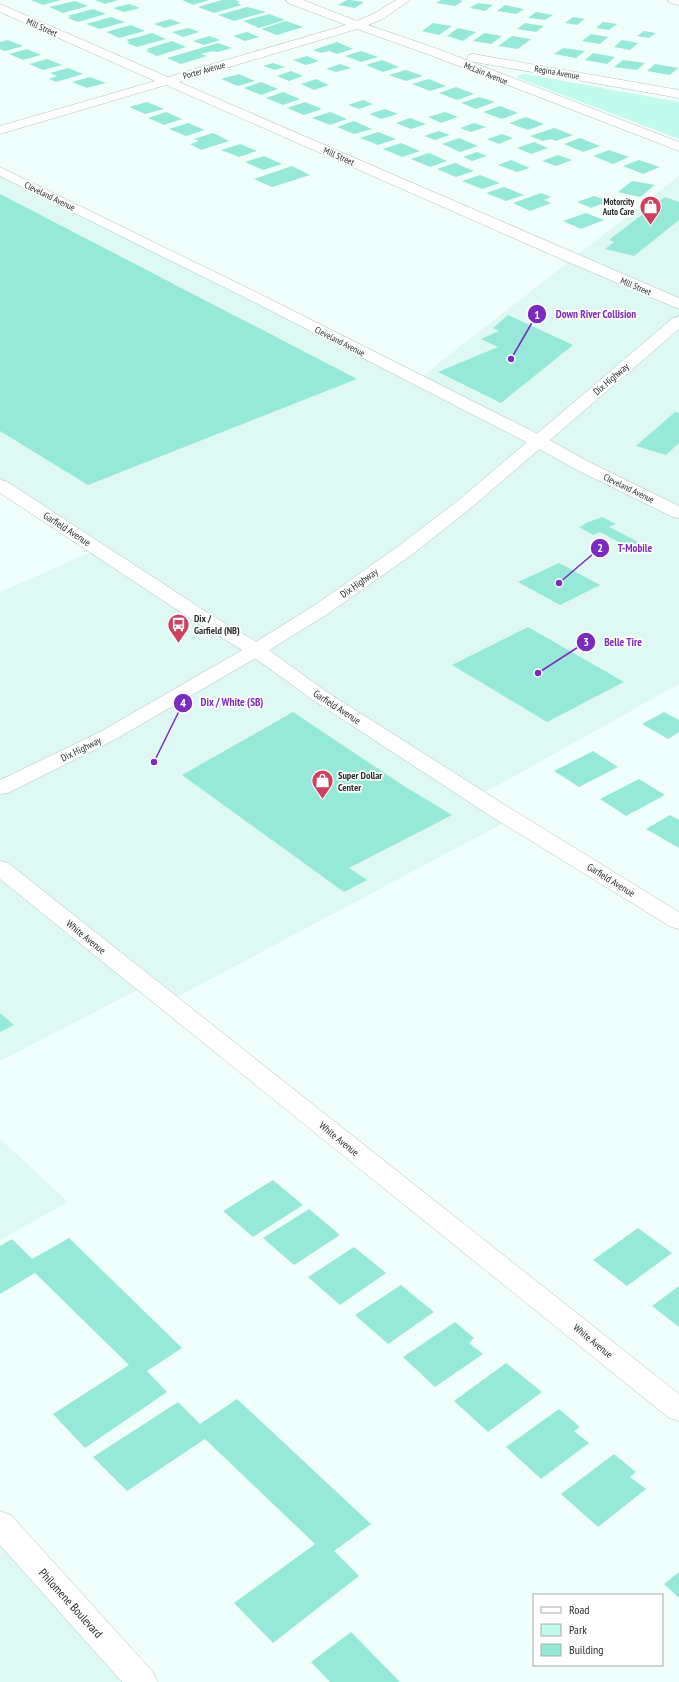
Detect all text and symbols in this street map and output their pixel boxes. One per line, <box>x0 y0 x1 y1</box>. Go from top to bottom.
street label: Mill Street <box>25 15 60 39</box>
street label: Porter Avenue <box>182 59 227 81</box>
street label: McLain Avenue <box>462 59 510 87</box>
street label: Regina Avenue <box>534 63 581 81</box>
street label: Mill Street <box>322 144 357 168</box>
street label: Cleveland Avenue <box>23 179 77 213</box>
shop icon: Motorcity Auto Care <box>637 193 663 226</box>
place label: Motorcity Auto Care <box>602 196 634 217</box>
street label: Mill Street <box>619 275 654 298</box>
callout: Down River Collision <box>527 303 644 326</box>
text: 1 <box>534 307 540 322</box>
text: Down River Collision <box>556 307 636 321</box>
street label: Cleveland Avenue <box>313 324 367 359</box>
street label: Dix Highway <box>590 360 632 398</box>
street label: Cleveland Avenue <box>602 471 656 505</box>
street label: Garfield Avenue <box>41 509 93 549</box>
callout: T-Mobile <box>590 537 660 560</box>
text: 2 <box>597 540 603 555</box>
text: T-Mobile <box>618 541 652 555</box>
street label: Dix Highway <box>338 565 381 601</box>
bus stop icon: Dix / Garfield (NB) <box>165 611 191 644</box>
place label: Dix / Garfield (NB) <box>194 612 240 637</box>
callout: Belle Tire <box>576 631 650 654</box>
text: 3 <box>583 634 589 649</box>
text: Belle Tire <box>604 635 642 649</box>
street label: Garfield Avenue <box>311 687 363 727</box>
callout: Dix / White (SB) <box>173 691 272 714</box>
text: 4 <box>180 695 186 710</box>
text: Dix / White (SB) <box>201 695 263 709</box>
street label: Dix Highway <box>59 734 104 764</box>
shop icon: Super Dollar Center <box>310 768 336 801</box>
place label: Super Dollar Center <box>338 769 382 794</box>
street label: Garfield Avenue <box>585 860 637 900</box>
street label: White Avenue <box>64 917 108 957</box>
street label: White Avenue <box>317 1119 361 1159</box>
street label: White Avenue <box>571 1321 615 1361</box>
street label: Philomene Boulevard <box>36 1565 106 1641</box>
legend <box>533 1594 663 1666</box>
text: Road <box>569 1602 589 1617</box>
text: Park <box>569 1622 587 1637</box>
text: Building <box>569 1642 604 1657</box>

